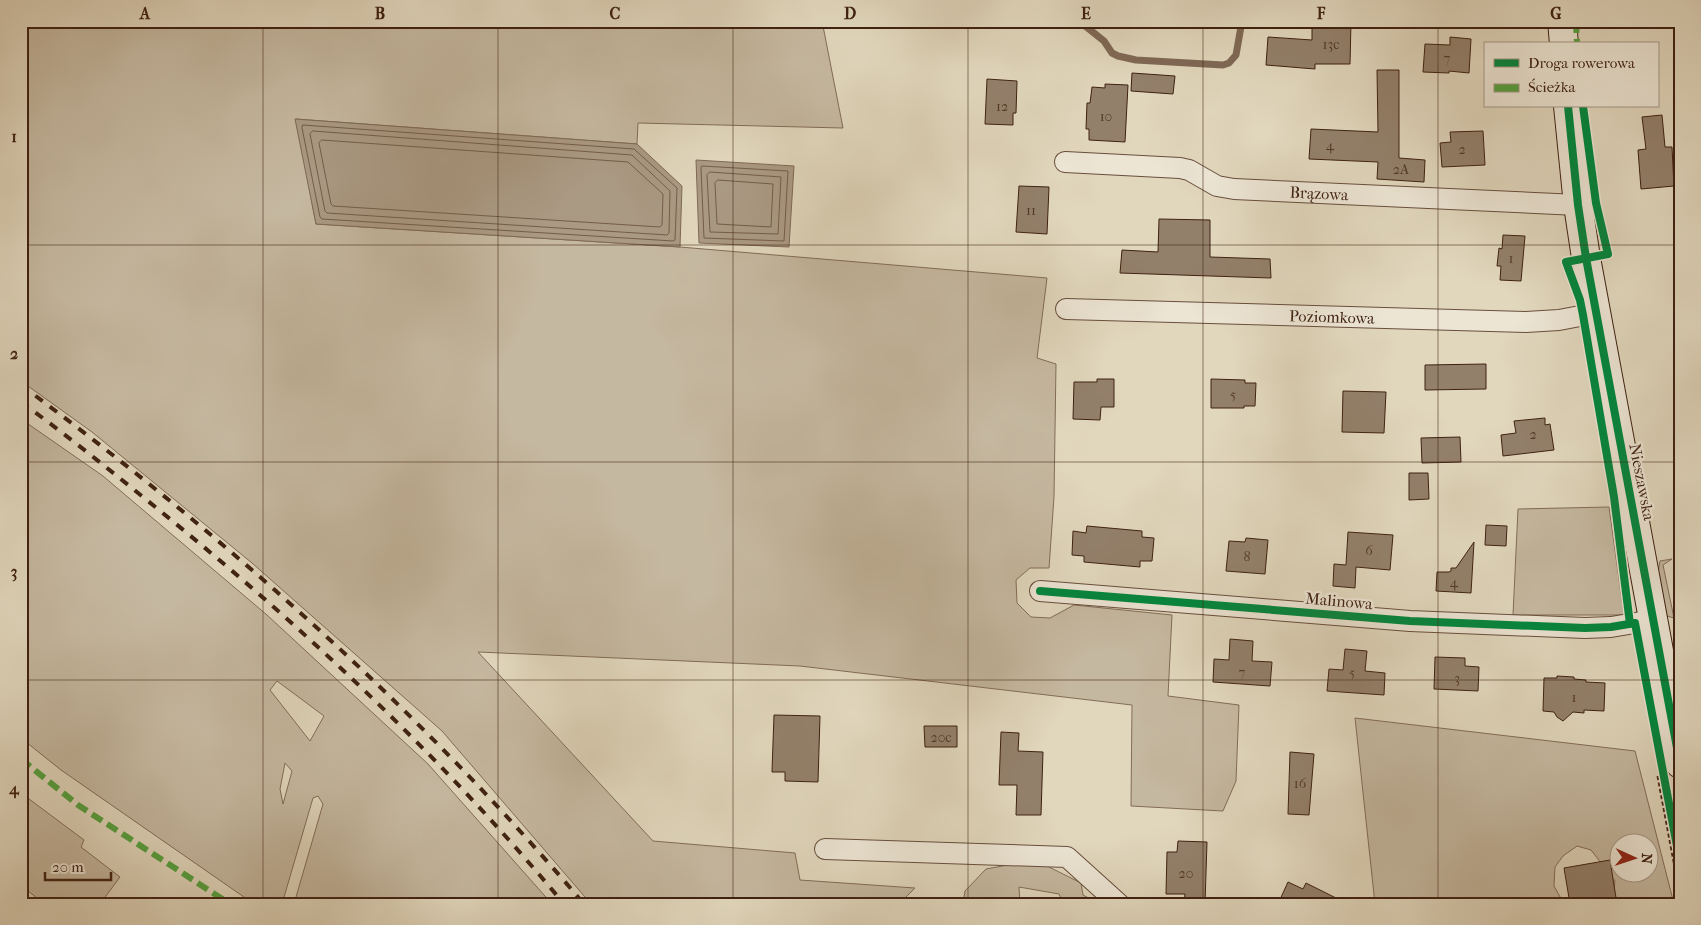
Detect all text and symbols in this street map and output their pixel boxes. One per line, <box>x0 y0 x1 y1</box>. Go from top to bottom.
text: A <box>139 4 151 23</box>
text: B <box>375 4 385 23</box>
text: C <box>610 4 621 23</box>
text: D <box>844 4 856 23</box>
text: E <box>1081 4 1091 23</box>
text: F <box>1316 4 1326 23</box>
text: G <box>1550 4 1562 23</box>
house number: 13c <box>1323 36 1339 53</box>
legend <box>1484 42 1658 108</box>
house number: 7 <box>1444 50 1451 67</box>
text: Droga rowerowa <box>1528 54 1636 72</box>
text: Ścieżka <box>1528 78 1576 96</box>
house number: 12 <box>996 98 1008 115</box>
house number: 10 <box>1100 108 1112 125</box>
text: 1 <box>11 127 17 146</box>
house number: 4 <box>1326 137 1335 154</box>
house number: 2 <box>1458 141 1466 158</box>
house number: 2A <box>1393 161 1410 178</box>
street label: Brązowa <box>1289 182 1349 204</box>
house number: 11 <box>1026 202 1036 219</box>
house number: 1 <box>1509 250 1514 267</box>
street label: Poziomkowa <box>1289 306 1375 327</box>
text: 2 <box>10 344 18 363</box>
house number: 5 <box>1230 386 1236 403</box>
house number: 2 <box>1529 426 1537 443</box>
street label: Nieszawska <box>1625 442 1659 523</box>
house number: 6 <box>1365 542 1373 559</box>
house number: 8 <box>1243 548 1251 565</box>
text: 3 <box>11 562 17 582</box>
house number: 4 <box>1450 574 1459 591</box>
street label: Malinowa <box>1305 589 1374 613</box>
house number: 7 <box>1239 664 1246 681</box>
house number: 5 <box>1349 664 1355 681</box>
house number: 3 <box>1454 670 1460 687</box>
house number: 1 <box>1572 689 1577 706</box>
house number: 20c <box>930 729 952 746</box>
house number: 16 <box>1294 775 1307 792</box>
text: 4 <box>8 779 20 799</box>
north arrow <box>1608 832 1658 882</box>
scale bar <box>45 850 111 882</box>
text: N <box>1638 853 1655 865</box>
text: 20 m <box>52 858 84 876</box>
house number: 20 <box>1179 865 1193 882</box>

